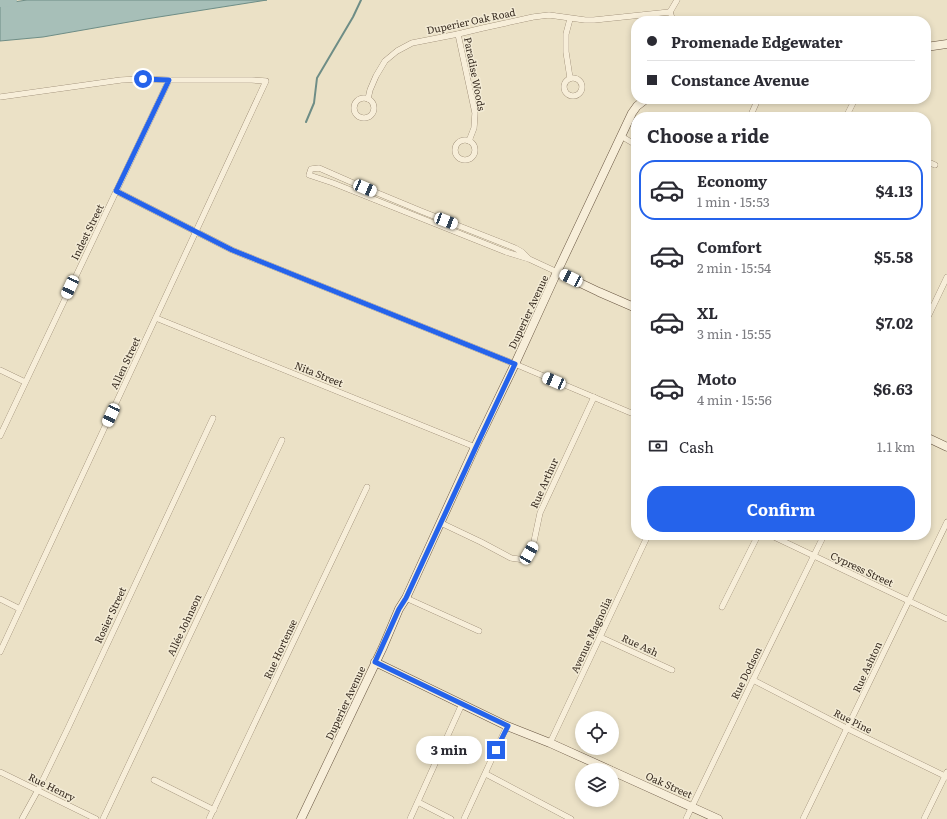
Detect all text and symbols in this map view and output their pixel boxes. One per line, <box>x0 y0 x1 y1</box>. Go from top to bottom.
street label: Duperier Oak Road <box>425 4 517 37</box>
text: Promenade Edgewater <box>671 30 843 53</box>
street label: Paradise Woods <box>461 36 490 113</box>
text: Constance Avenue <box>671 68 809 91</box>
route start <box>134 70 152 88</box>
text: Choose a ride <box>647 122 769 149</box>
text: Economy <box>697 169 767 192</box>
icon: car <box>649 172 685 208</box>
car <box>352 178 378 198</box>
text: $4.13 <box>876 179 913 202</box>
text: 1 min · 15:53 <box>697 192 770 211</box>
street label: Indest Street <box>66 201 107 262</box>
car <box>433 211 459 231</box>
text: Comfort <box>697 235 762 258</box>
icon: car <box>649 238 685 274</box>
text: $5.58 <box>874 245 913 268</box>
text: 2 min · 15:54 <box>697 258 771 277</box>
car <box>558 267 584 289</box>
street label: Duperier Avenue <box>504 272 551 351</box>
car <box>59 274 81 300</box>
text: XL <box>697 301 718 324</box>
icon: car <box>649 304 685 340</box>
text: $7.02 <box>875 311 913 334</box>
text: 3 min · 15:55 <box>697 324 771 343</box>
street label: Allen Street <box>106 334 143 391</box>
street label: Nita Street <box>293 357 346 390</box>
text: Moto <box>697 367 737 390</box>
icon: car <box>649 370 685 406</box>
car <box>541 371 567 391</box>
text: $6.63 <box>873 377 913 400</box>
text: 4 min · 15:56 <box>697 390 772 409</box>
car <box>100 402 122 428</box>
icon: cash <box>647 435 669 457</box>
text: Cash <box>679 435 714 458</box>
text: 1.1 km <box>877 437 915 456</box>
street label: Rue Arthur <box>526 455 561 510</box>
button: Confirm <box>647 486 915 532</box>
car <box>518 540 540 566</box>
street label: Cypress Street <box>828 547 896 590</box>
street label: Rosier Street <box>90 584 129 646</box>
street label: Allée Johnson <box>163 591 205 658</box>
street label: Avenue Magnolia <box>566 594 615 675</box>
street label: Rue Hortense <box>259 616 300 681</box>
street label: Rue Ash <box>619 630 661 660</box>
street label: Rue Ashton <box>848 638 885 695</box>
street label: Rue Dodson <box>726 644 765 702</box>
street label: Duperier Avenue <box>321 663 368 742</box>
street label: Rue Pine <box>831 704 875 737</box>
map controls <box>575 711 619 807</box>
button: locate <box>575 711 619 755</box>
callout: 3 min <box>416 736 482 764</box>
text: 3 min <box>431 740 467 759</box>
route end <box>487 741 505 759</box>
button: layers <box>575 763 619 807</box>
street label: Oak Street <box>643 768 695 802</box>
street label: Rue Henry <box>26 769 79 805</box>

